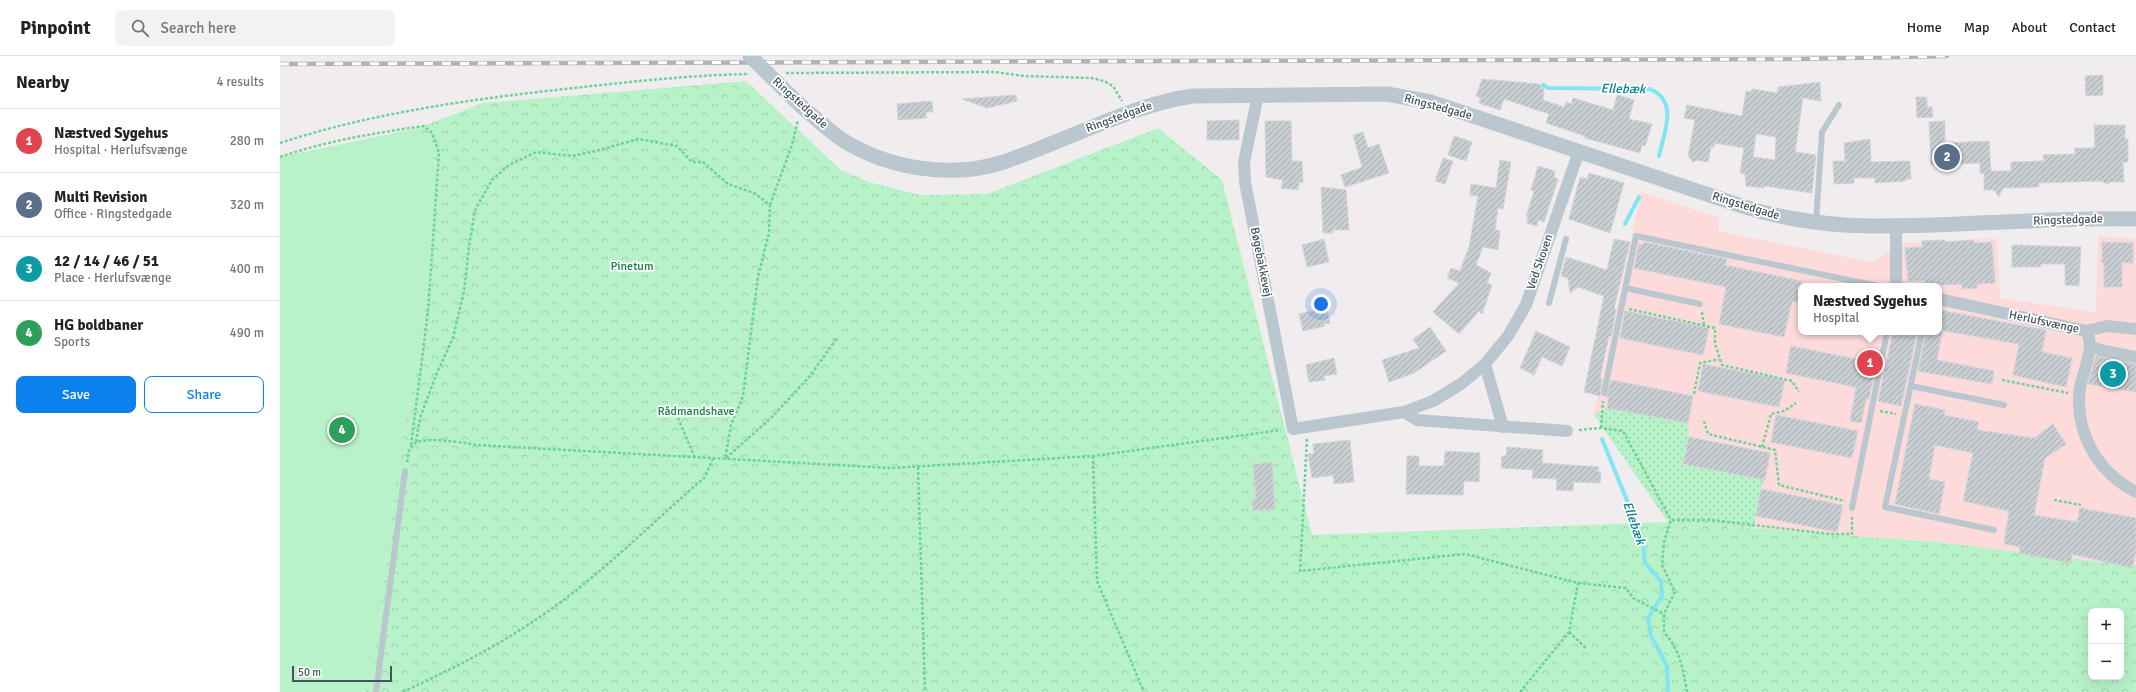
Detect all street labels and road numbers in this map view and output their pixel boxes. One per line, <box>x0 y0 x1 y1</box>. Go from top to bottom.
street label: Ringstedgade <box>769 74 831 132</box>
street label: Ringstedgade <box>1402 91 1474 123</box>
street label: Ringstedgade <box>1084 98 1154 136</box>
street label: Ringstedgade <box>1710 189 1782 223</box>
street label: Ringstedgade <box>2033 211 2103 229</box>
street label: Bøgebakkevej <box>1247 226 1275 298</box>
street label: Ved Skoven <box>1524 232 1556 292</box>
street label: Herlufsvænge <box>2007 307 2081 337</box>

